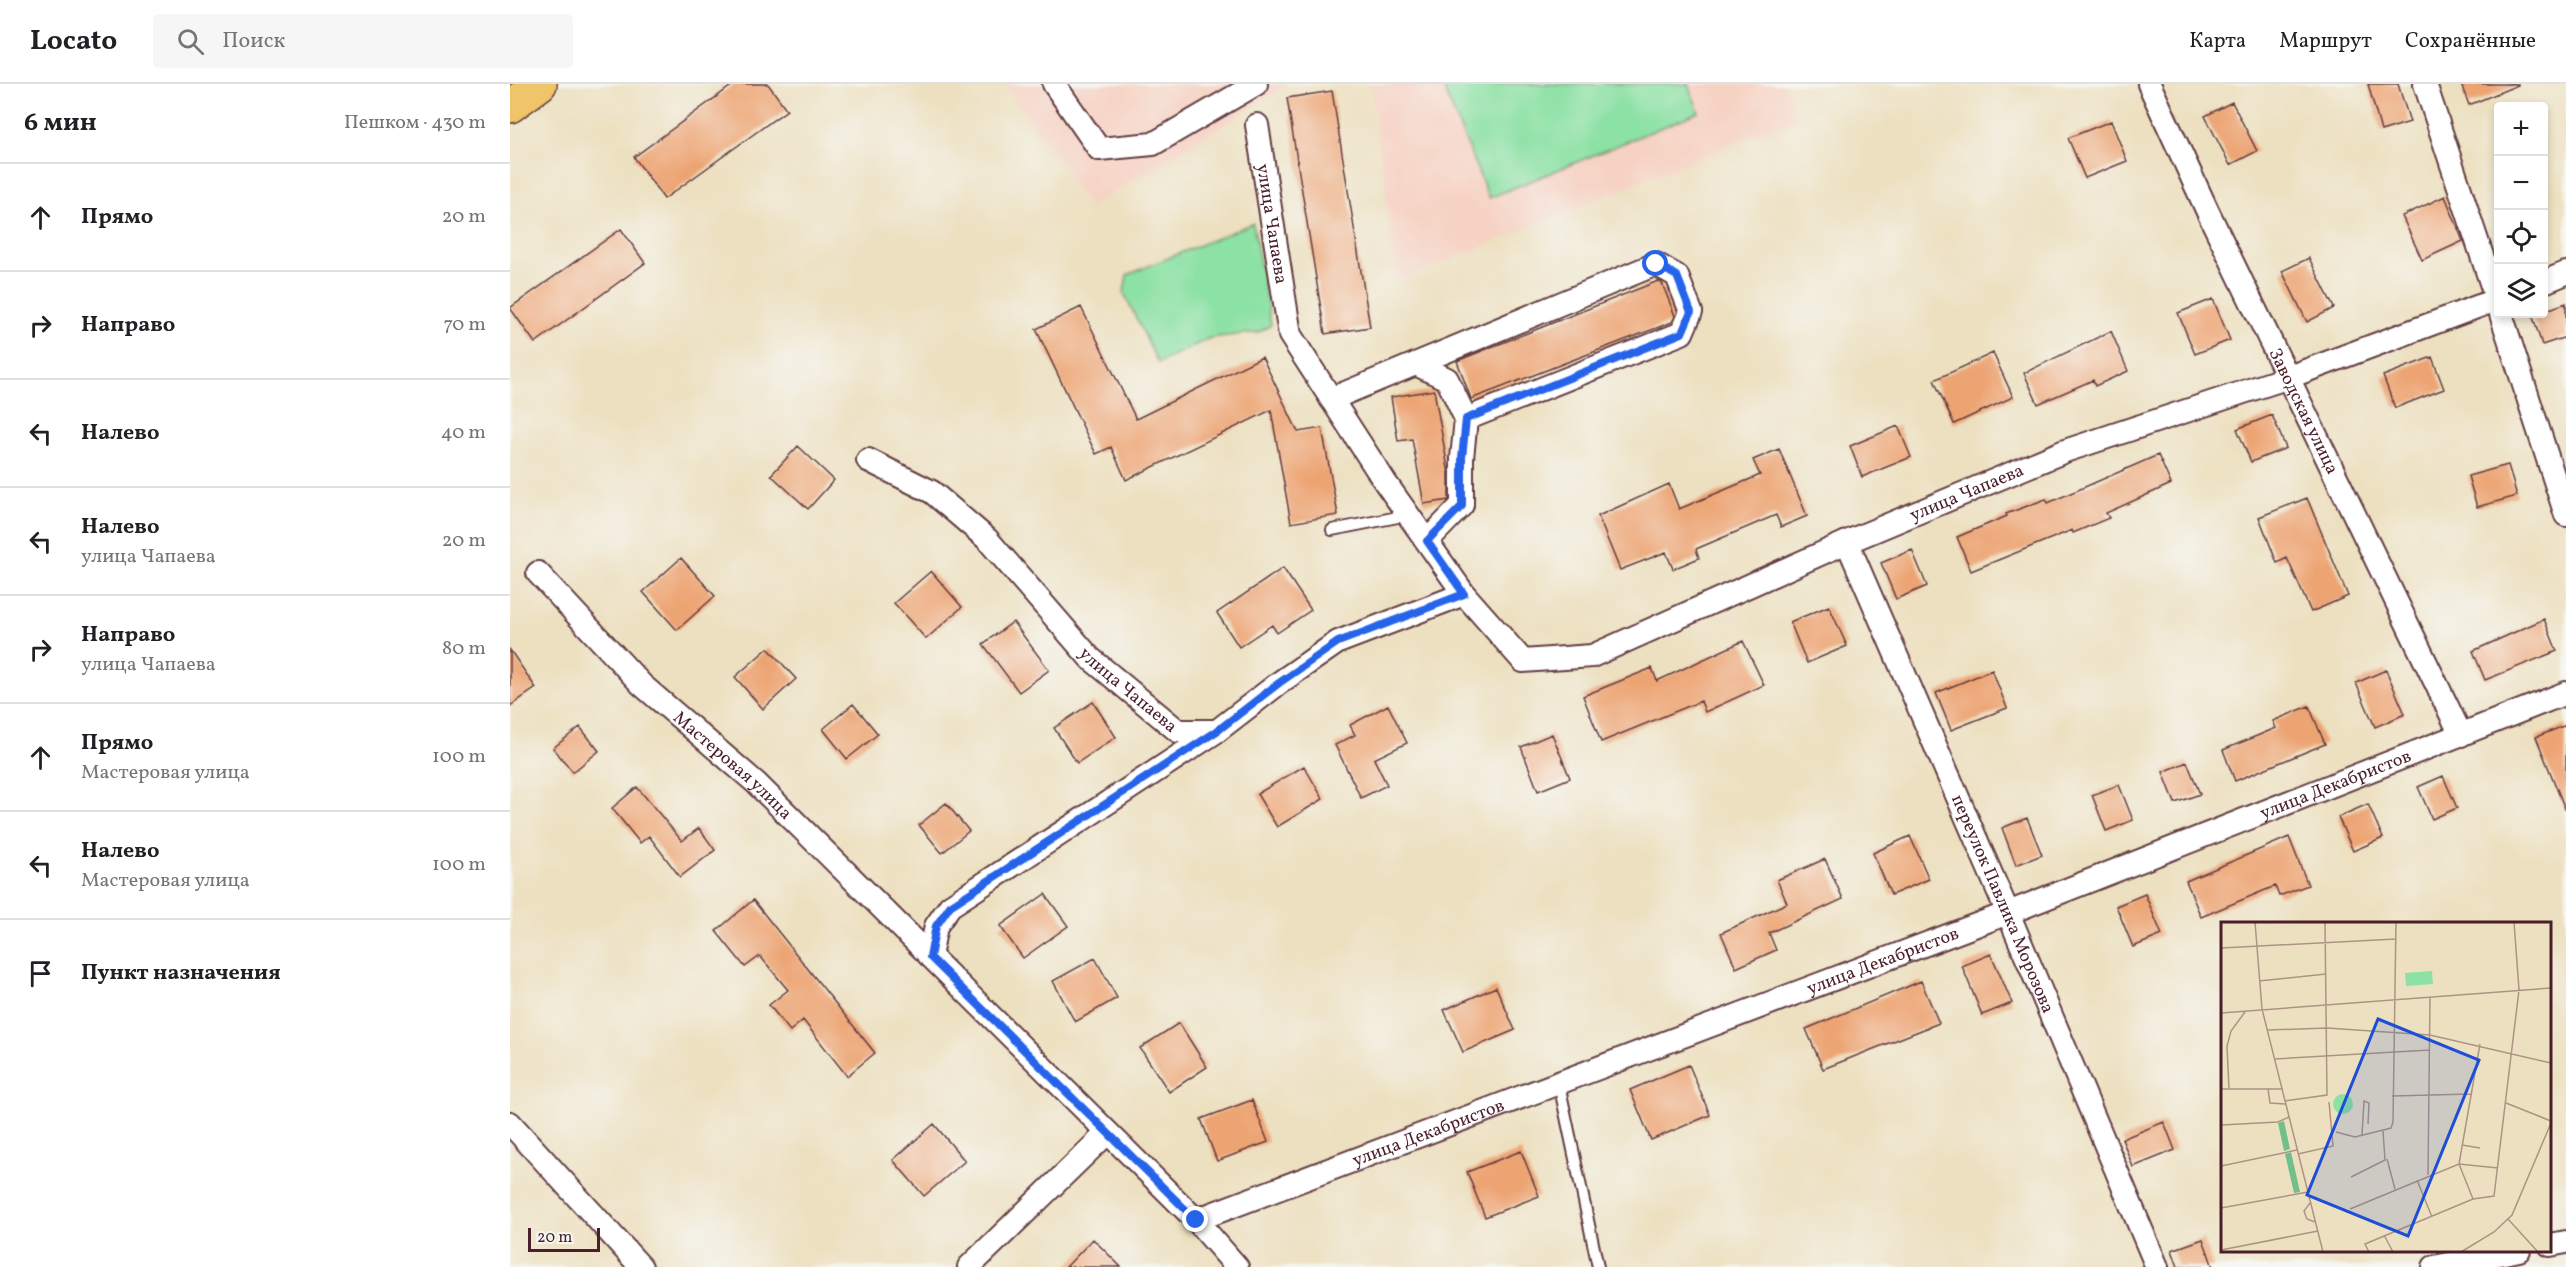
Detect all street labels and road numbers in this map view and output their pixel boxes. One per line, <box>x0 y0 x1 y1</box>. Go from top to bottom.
street label: улица Чапаева <box>1249 162 1293 286</box>
street label: Заводская улица <box>2262 344 2344 479</box>
street label: улица Чапаева <box>1906 459 2028 528</box>
street label: улица Чапаева <box>1072 642 1182 739</box>
street label: Мастеровая улица <box>667 706 797 826</box>
street label: улица Декабристов <box>2257 744 2415 826</box>
street label: переулок Павлика Морозова <box>1944 791 2060 1017</box>
street label: улица Декабристов <box>1804 922 1963 1002</box>
street label: улица Декабристов <box>1349 1094 1508 1174</box>

